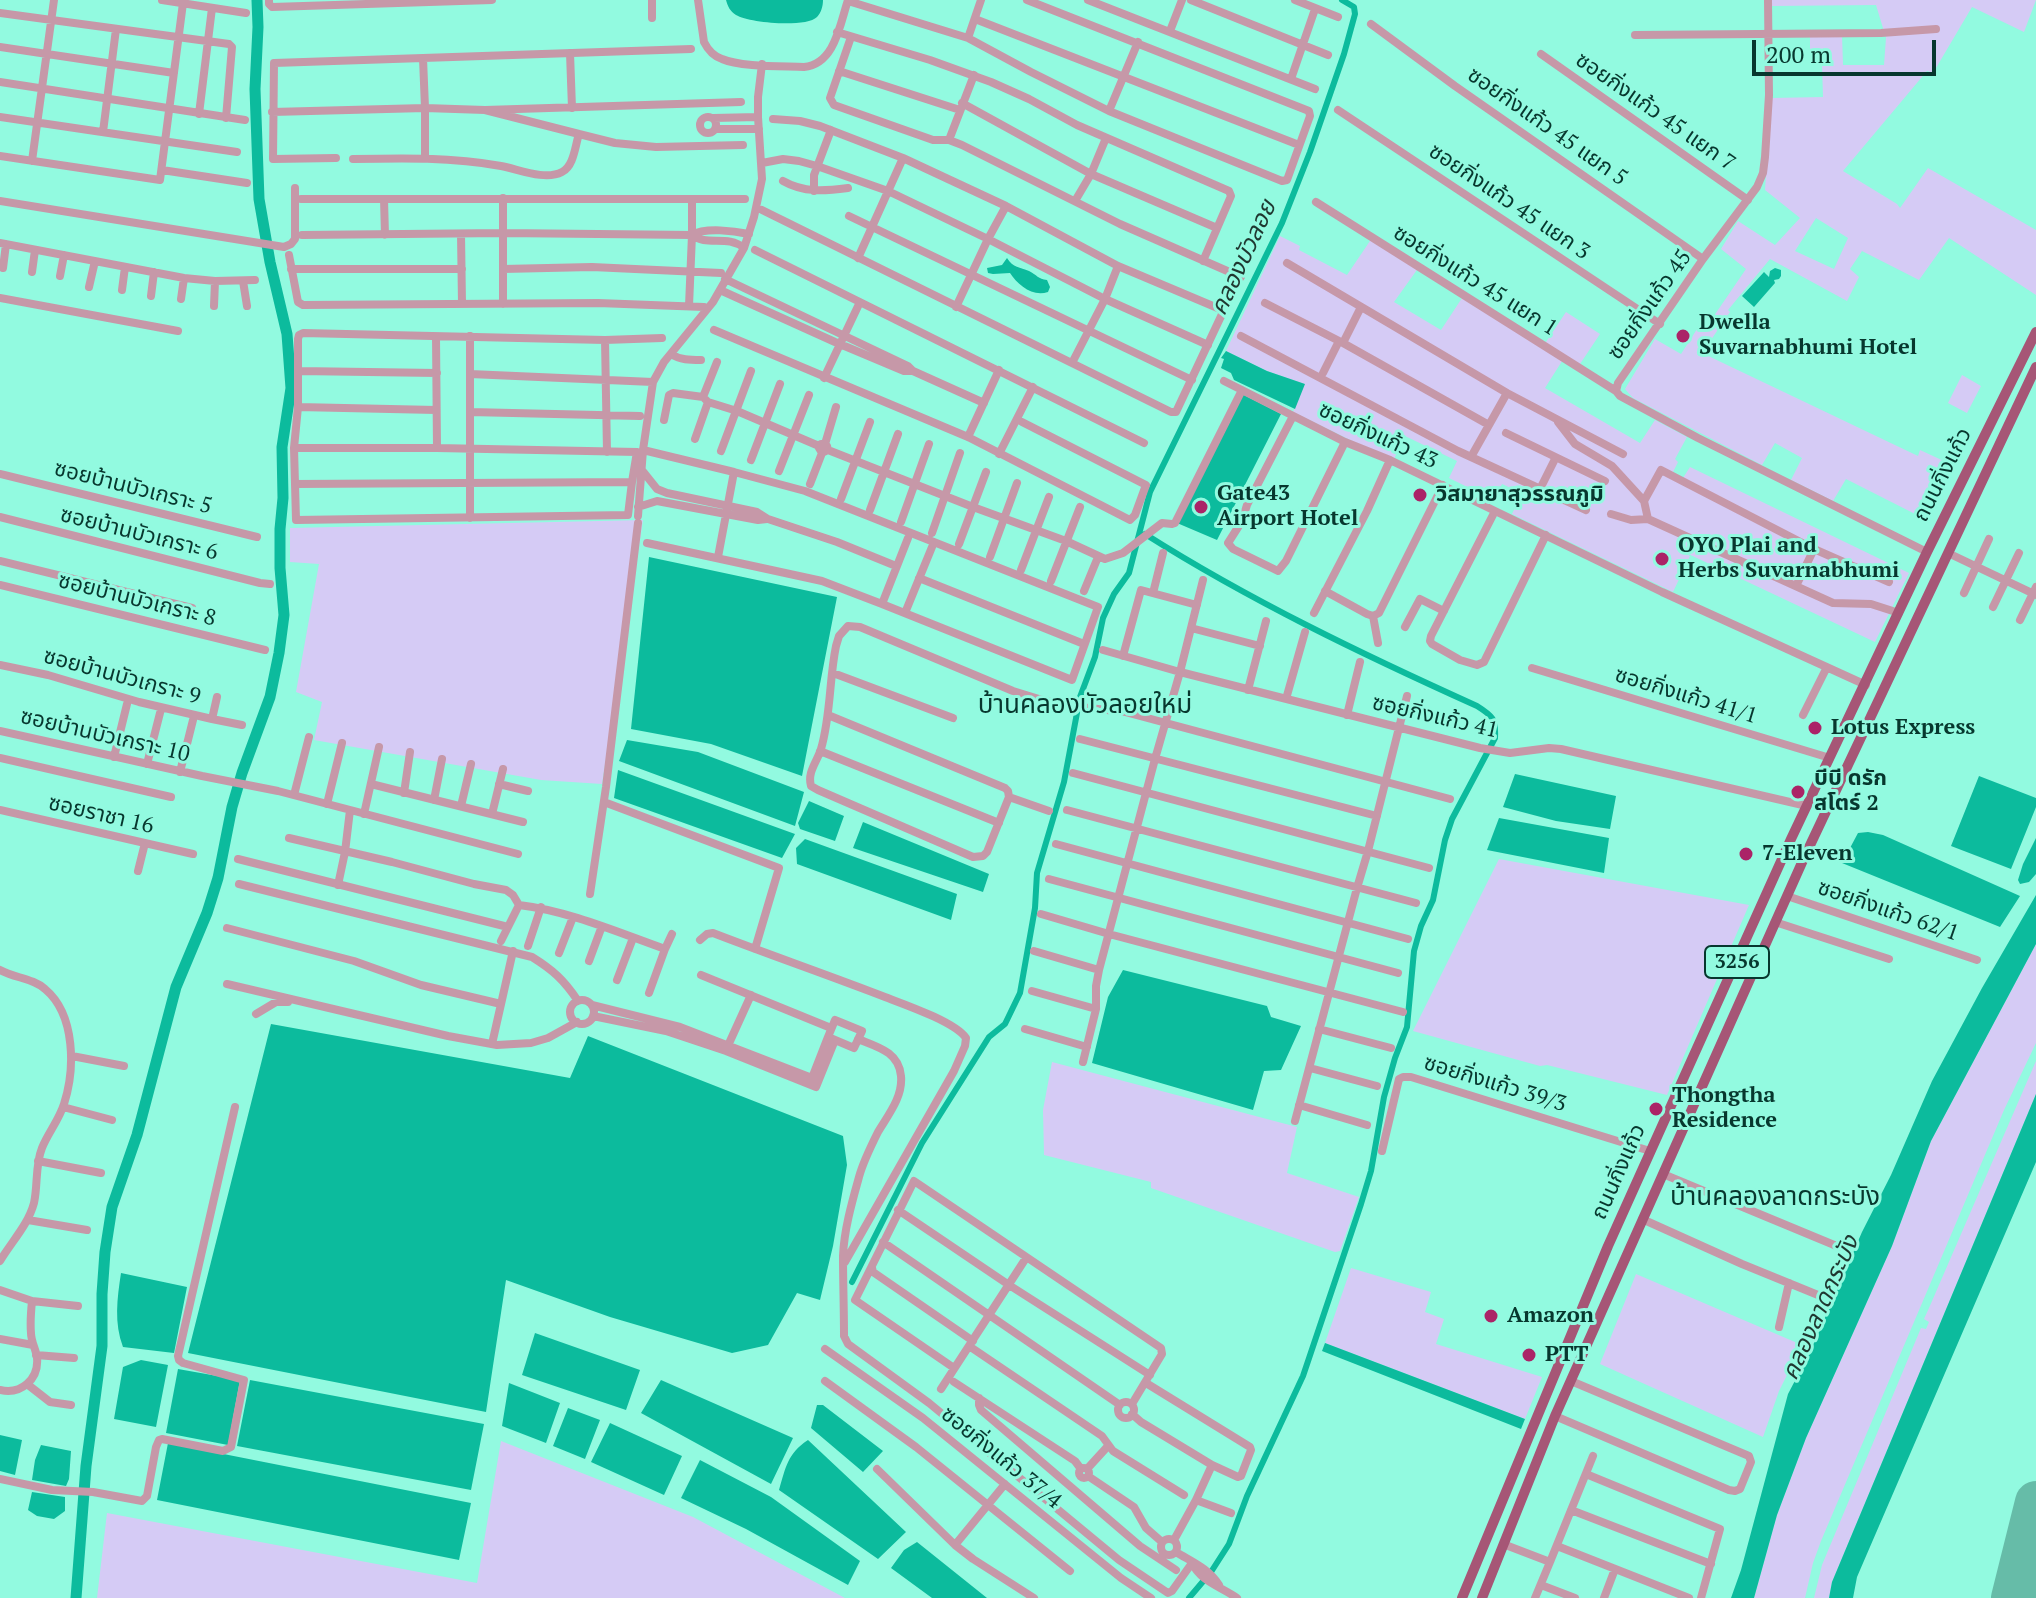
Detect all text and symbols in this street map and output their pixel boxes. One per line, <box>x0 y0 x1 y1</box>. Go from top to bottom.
scale bar <box>1756 24 1940 74</box>
text: 200 m <box>1766 38 1831 70</box>
street label: ซอยกิ่งแก้ว 45 แยก 7 <box>1570 47 1740 177</box>
street label: ซอยกิ่งแก้ว 45 แยก 5 <box>1462 62 1632 192</box>
street label: ซอยกิ่งแก้ว 45 แยก 3 <box>1423 138 1595 266</box>
water label: คลองบัวลอย <box>1205 196 1283 320</box>
street label: ซอยกิ่งแก้ว 45 แยก 1 <box>1388 220 1562 342</box>
street label: ซอยกิ่งแก้ว 45 <box>1602 245 1698 365</box>
place label: Dwella Suvarnabhumi Hotel <box>1699 310 1917 362</box>
marker: Dwella Suvarnabhumi Hotel <box>1674 327 1692 345</box>
street label: ซอยกิ่งแก้ว 43 <box>1314 397 1442 475</box>
street label: ถนนกิ่งแก้ว <box>1908 424 1978 526</box>
street label: ซอยบ้านบัวเกราะ 5 <box>51 456 215 520</box>
place label: Gate43 Airport Hotel <box>1217 481 1358 532</box>
place label: วิสมายาสุวรรณภูมิ <box>1436 482 1604 508</box>
marker: วิสมายาสุวรรณภูมิ <box>1411 486 1429 504</box>
marker: Gate43 Airport Hotel <box>1192 498 1210 516</box>
street label: ซอยบ้านบัวเกราะ 6 <box>57 502 221 566</box>
place label: OYO Plai and Herbs Suvarnabhumi <box>1678 533 1899 584</box>
marker: OYO Plai and Herbs Suvarnabhumi <box>1653 550 1671 568</box>
street label: ซอยบ้านบัวเกราะ 8 <box>55 568 219 632</box>
street label: ซอยบ้านบัวเกราะ 9 <box>41 643 203 711</box>
street label: ซอยกิ่งแก้ว 41/1 <box>1612 662 1760 730</box>
district label: บ้านคลองบัวลอยใหม่ <box>978 690 1192 722</box>
street label: ซอยกิ่งแก้ว 41 <box>1370 690 1500 744</box>
street label: ซอยบ้านบัวเกราะ 10 <box>18 704 192 768</box>
place label: Lotus Express <box>1831 715 1975 741</box>
marker: Lotus Express <box>1806 719 1824 737</box>
place label: บีบี ดรัก สโตร์ 2 <box>1814 766 1887 818</box>
marker: บีบี ดรัก สโตร์ 2 <box>1789 783 1807 801</box>
street label: ซอยราชา 16 <box>46 790 156 840</box>
place label: 7-Eleven <box>1762 841 1852 867</box>
marker: 7-Eleven <box>1737 845 1755 863</box>
street label: ซอยกิ่งแก้ว 62/1 <box>1814 874 1962 948</box>
road number: 3256 <box>1705 946 1769 978</box>
street label: ซอยกิ่งแก้ว 39/3 <box>1421 1050 1569 1118</box>
place label: Thongtha Residence <box>1672 1083 1777 1134</box>
marker: Thongtha Residence <box>1647 1100 1665 1118</box>
street label: ถนนกิ่งแก้ว <box>1586 1120 1652 1224</box>
district label: บ้านคลองลาดกระบัง <box>1670 1182 1880 1214</box>
water label: คลองลาดกระบัง <box>1776 1231 1866 1385</box>
place label: Amazon <box>1507 1303 1594 1329</box>
marker: Amazon <box>1482 1307 1500 1325</box>
place label: PTT <box>1545 1342 1588 1368</box>
marker: PTT <box>1520 1346 1538 1364</box>
street label: ซอยกิ่งแก้ว 37/4 <box>935 1401 1067 1515</box>

